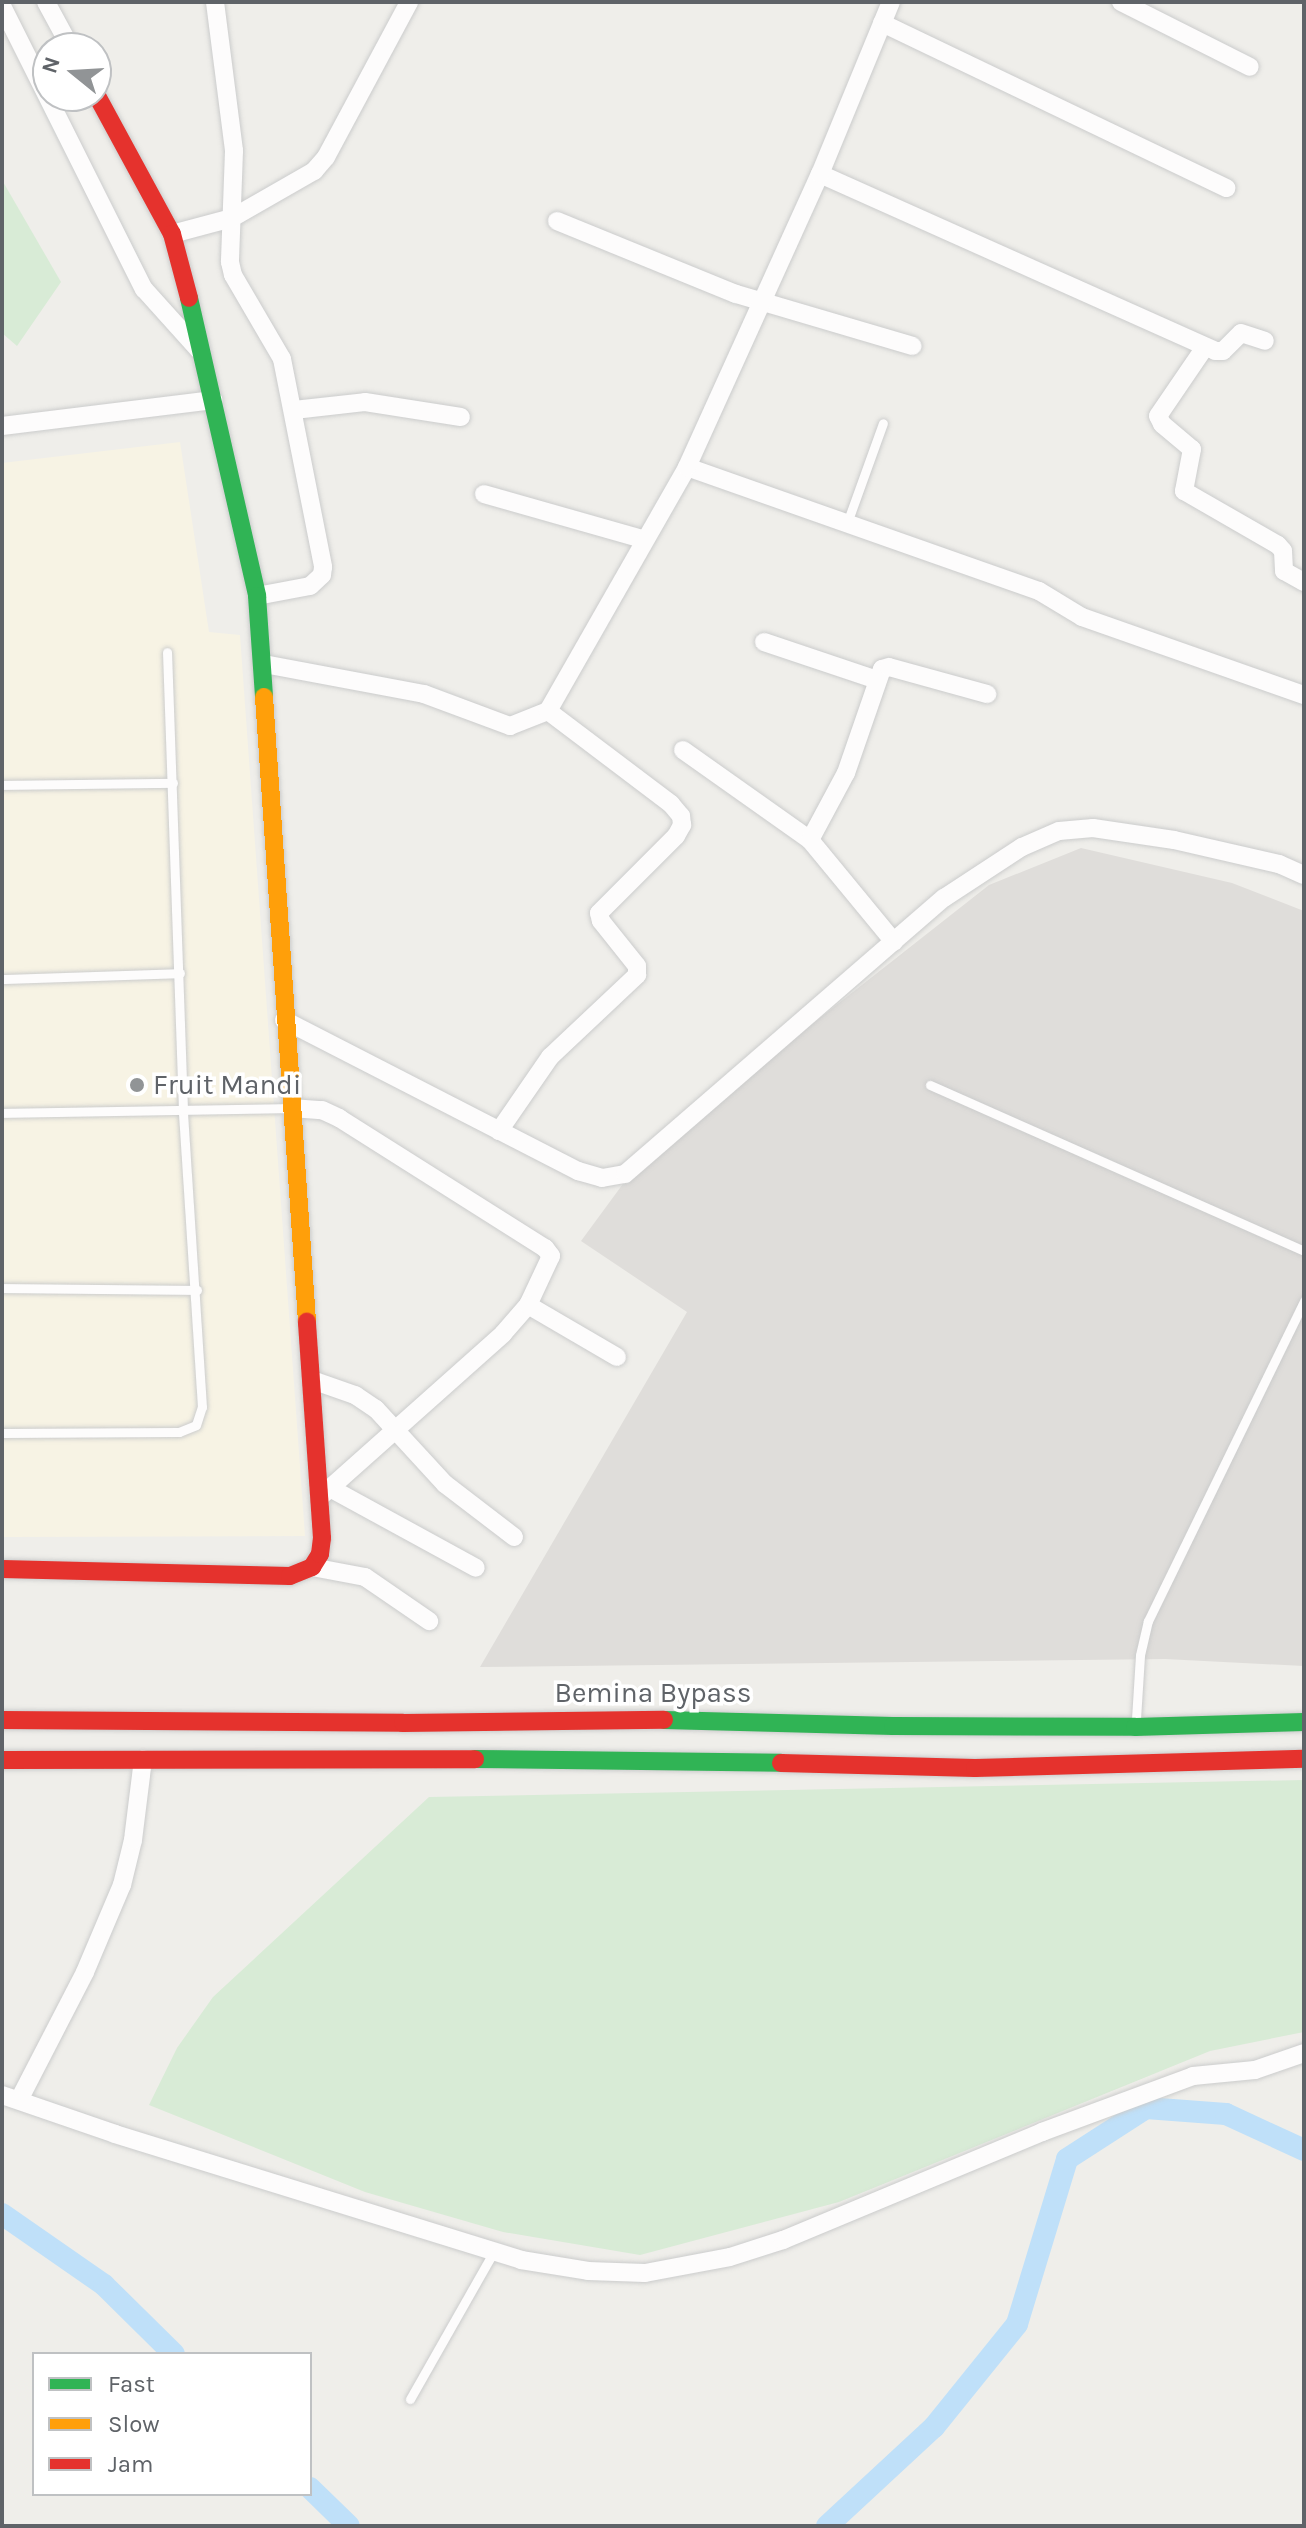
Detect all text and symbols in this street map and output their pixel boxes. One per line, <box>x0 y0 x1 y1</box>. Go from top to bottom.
north arrow <box>32 32 112 112</box>
text: N <box>36 54 66 77</box>
place label: Fruit Mandi <box>153 1068 301 1102</box>
marker: Fruit Mandi <box>128 1076 146 1094</box>
street label: Bemina Bypass <box>555 1676 751 1710</box>
legend <box>32 2352 312 2496</box>
text: Fast <box>108 2370 155 2398</box>
text: Slow <box>108 2410 160 2438</box>
text: Jam <box>108 2450 153 2478</box>

